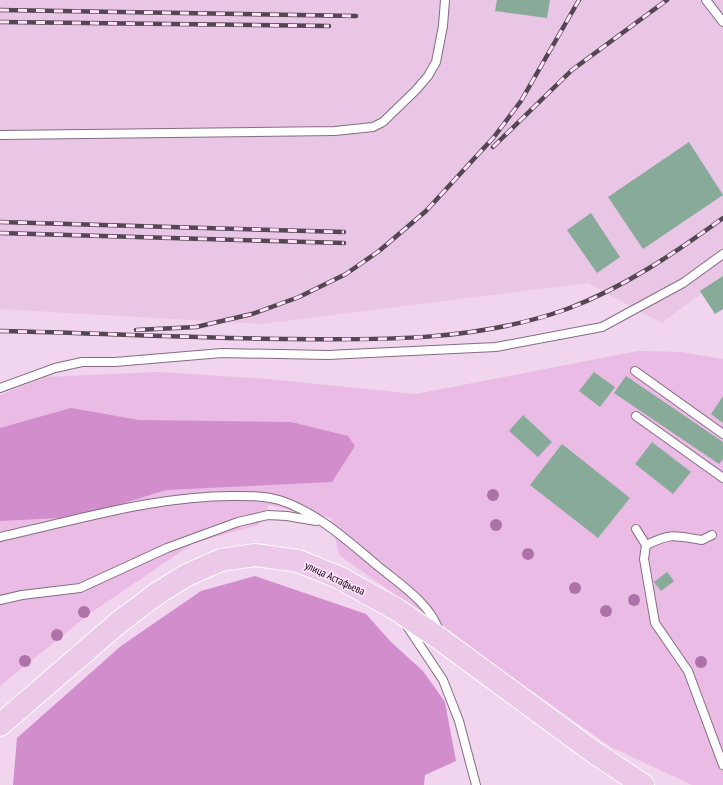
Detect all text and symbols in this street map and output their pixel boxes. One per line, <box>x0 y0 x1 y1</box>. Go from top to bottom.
street label: улица Астафьева <box>303 558 367 598</box>

